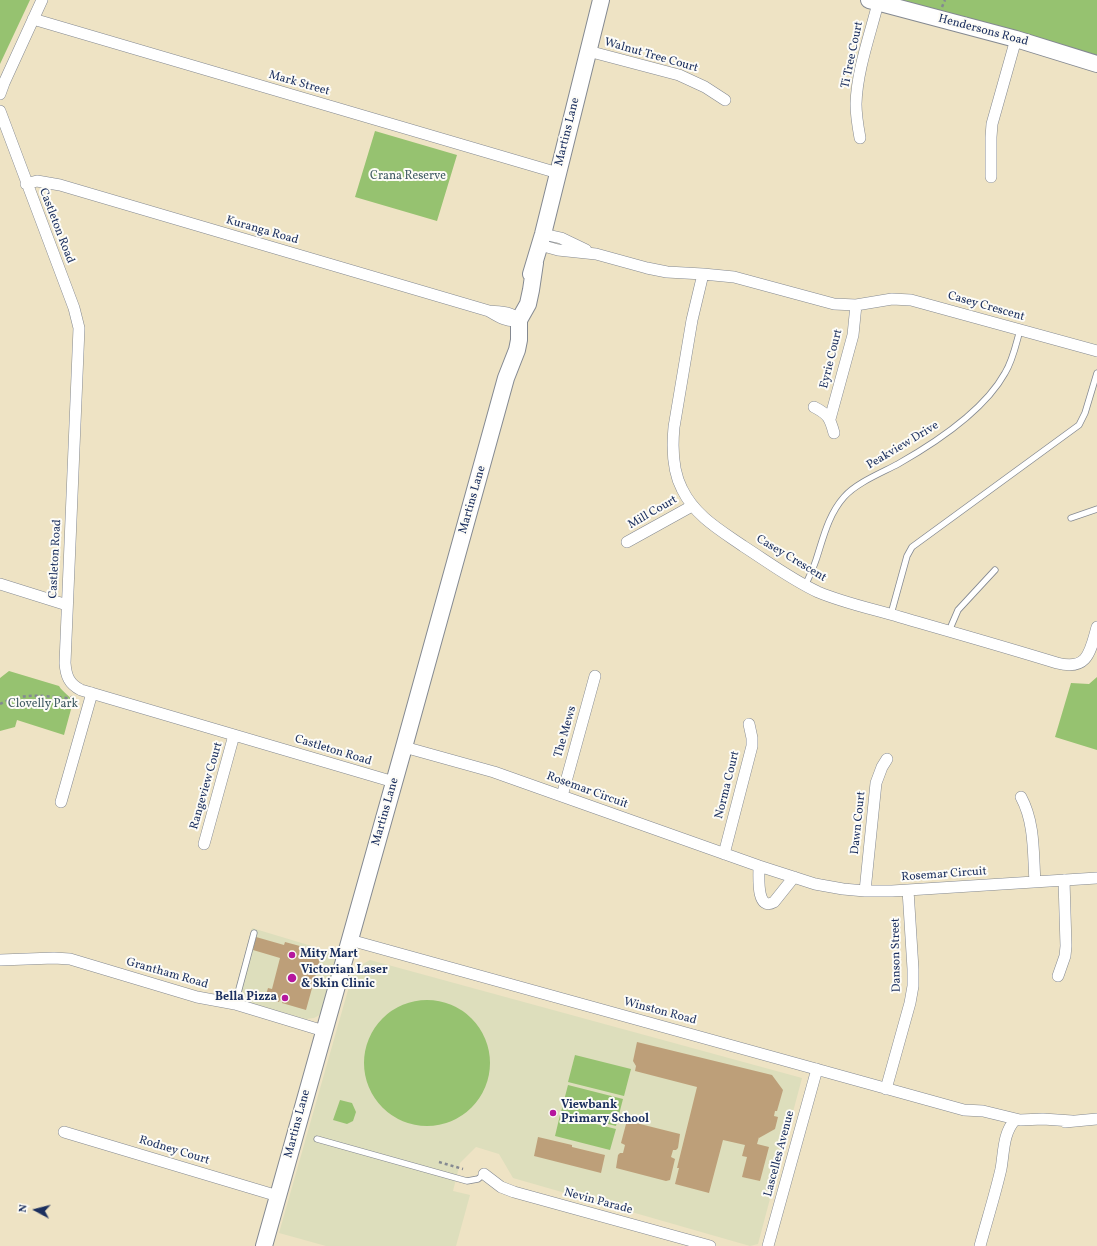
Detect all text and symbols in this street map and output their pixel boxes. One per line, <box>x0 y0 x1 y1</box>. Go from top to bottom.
street label: Hendersons Road <box>936 12 1030 50</box>
street label: Ti Tree Court <box>839 20 867 90</box>
street label: Walnut Tree Court <box>602 36 700 76</box>
street label: Mark Street <box>267 68 331 100</box>
street label: Martins Lane <box>553 96 583 168</box>
park label: Crana Reserve <box>370 170 446 184</box>
street label: Castleton Road <box>35 186 77 266</box>
street label: Kuranga Road <box>224 214 300 248</box>
street label: Casey Crescent <box>946 289 1026 325</box>
street label: Eyrie Court <box>818 328 846 390</box>
street label: Peakview Drive <box>864 419 942 473</box>
street label: Martins Lane <box>456 464 490 536</box>
street label: Mill Court <box>626 493 680 533</box>
street label: Castleton Road <box>47 519 65 599</box>
street label: Casey Crescent <box>753 532 829 586</box>
park label: Clovelly Park <box>8 698 78 712</box>
street label: The Mews <box>552 705 580 759</box>
street label: Castleton Road <box>293 732 373 770</box>
street label: Rangeview Court <box>188 741 226 831</box>
street label: Norma Court <box>713 750 743 820</box>
street label: Rosemar Circuit <box>544 770 630 812</box>
street label: Martins Lane <box>369 776 403 848</box>
street label: Dawn Court <box>849 791 869 855</box>
street label: Rosemar Circuit <box>901 865 987 885</box>
street label: Danson Street <box>889 918 905 992</box>
place label: Mity Mart <box>300 948 358 962</box>
marker: Mity Mart <box>287 950 297 960</box>
street label: Grantham Road <box>124 955 210 993</box>
place label: Victorian Laser & Skin Clinic <box>301 964 388 992</box>
marker: Victorian Laser & Skin Clinic <box>286 972 298 984</box>
place label: Bella Pizza <box>215 991 277 1005</box>
marker: Bella Pizza <box>280 993 290 1003</box>
street label: Winston Road <box>622 995 698 1029</box>
street label: Martins Lane <box>282 1088 314 1160</box>
place label: Viewbank Primary School <box>561 1099 649 1127</box>
marker: Viewbank Primary School <box>548 1108 558 1118</box>
street label: Lascelles Avenue <box>762 1109 798 1199</box>
street label: Rodney Court <box>137 1133 211 1169</box>
street label: Nevin Parade <box>562 1186 634 1218</box>
north arrow <box>16 1190 56 1230</box>
text: N <box>16 1204 32 1213</box>

